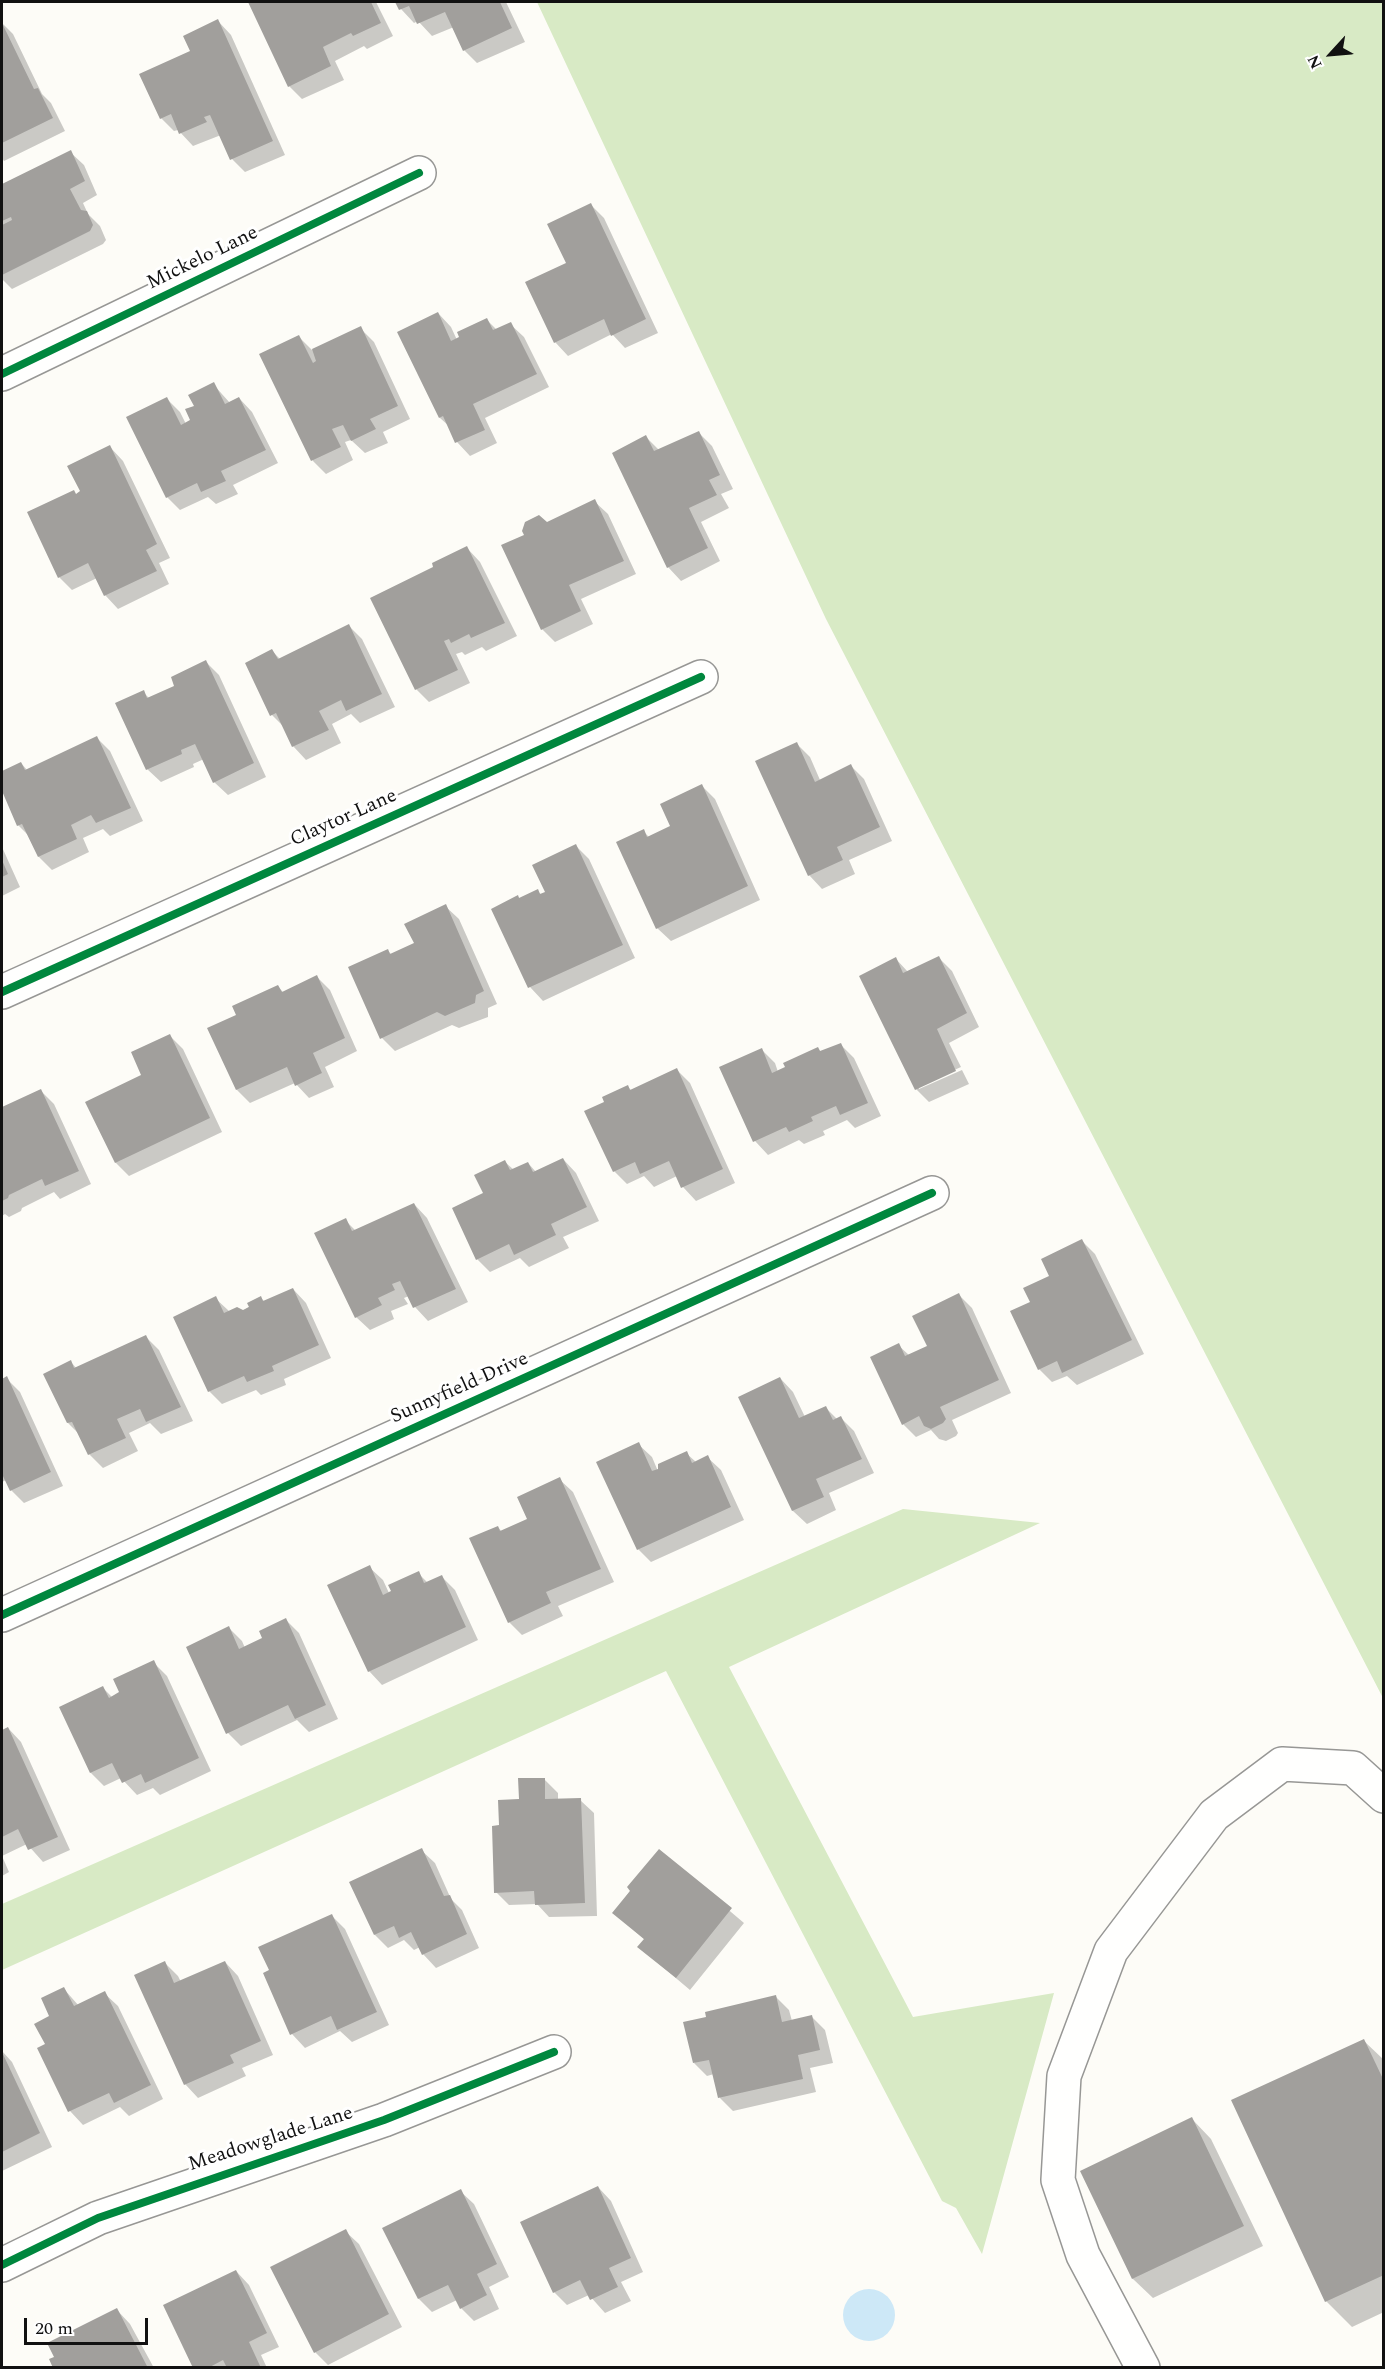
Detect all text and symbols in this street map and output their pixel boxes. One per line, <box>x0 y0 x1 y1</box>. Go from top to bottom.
north arrow <box>1301 24 1361 84</box>
text: N <box>1301 51 1328 73</box>
street label: Mickelo Lane <box>143 222 263 296</box>
street label: Claytor Lane <box>287 785 401 853</box>
street label: Sunnyfield Drive <box>387 1348 533 1430</box>
street label: Meadowglade Lane <box>186 2102 356 2178</box>
scale bar <box>27 2306 152 2344</box>
text: 20 m <box>35 2315 73 2342</box>

